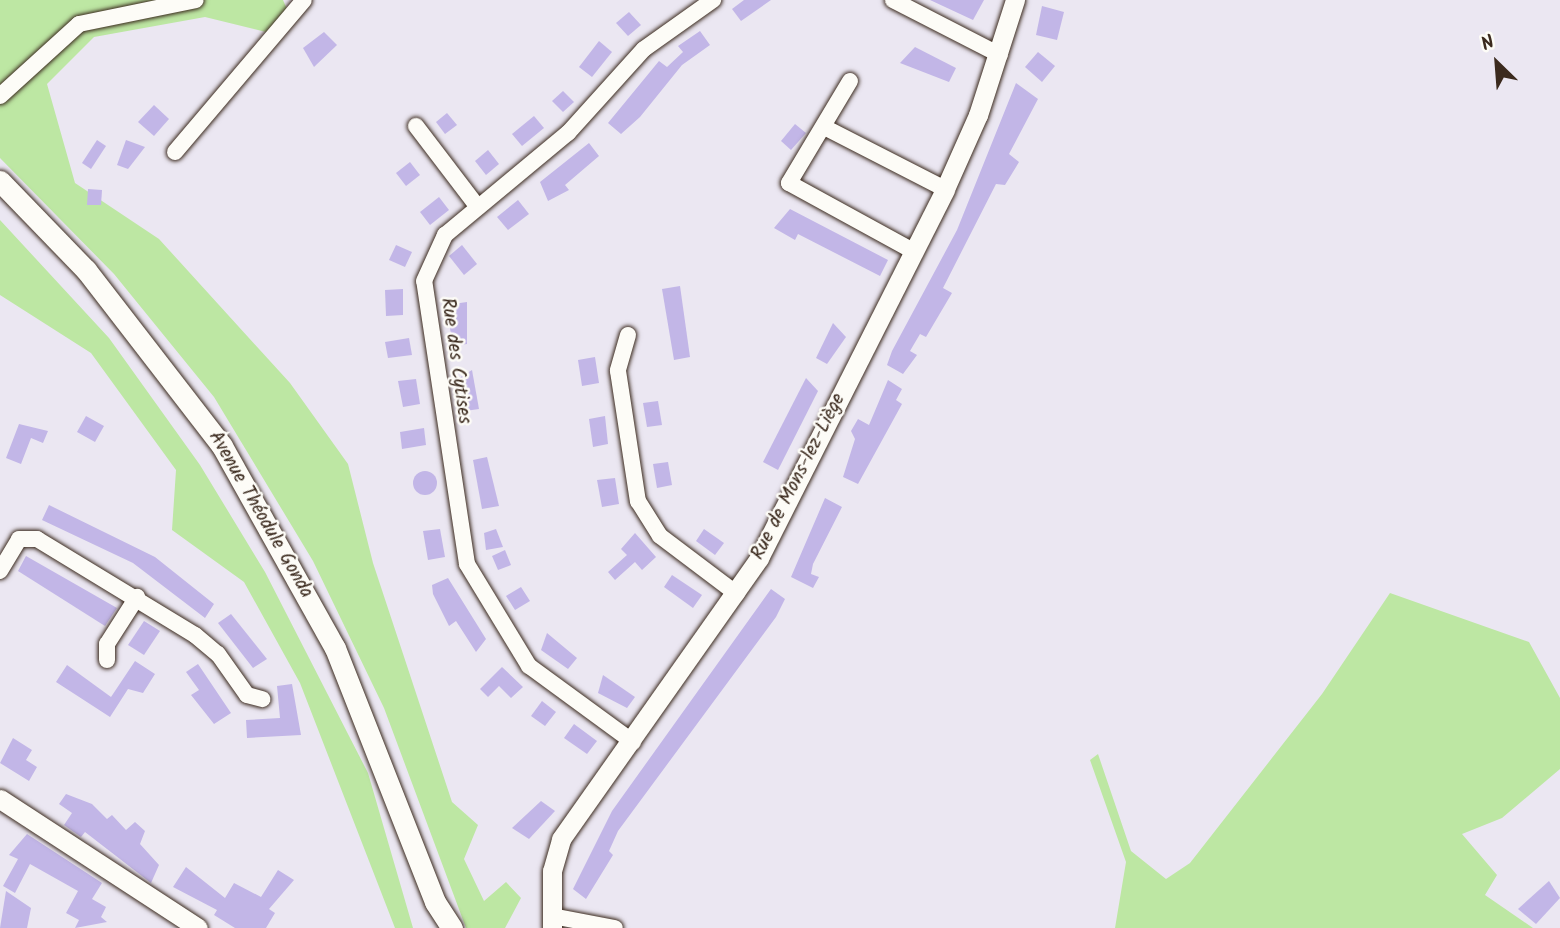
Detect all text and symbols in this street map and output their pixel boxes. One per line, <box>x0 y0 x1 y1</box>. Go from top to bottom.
north arrow <box>1462 28 1532 98</box>
text: N <box>1476 28 1500 60</box>
street label: Rue des Cytises <box>435 297 475 425</box>
street label: Rue de Mons-lez-Liège <box>747 390 851 564</box>
street label: Avenue Théodule Gonda <box>203 427 317 603</box>

